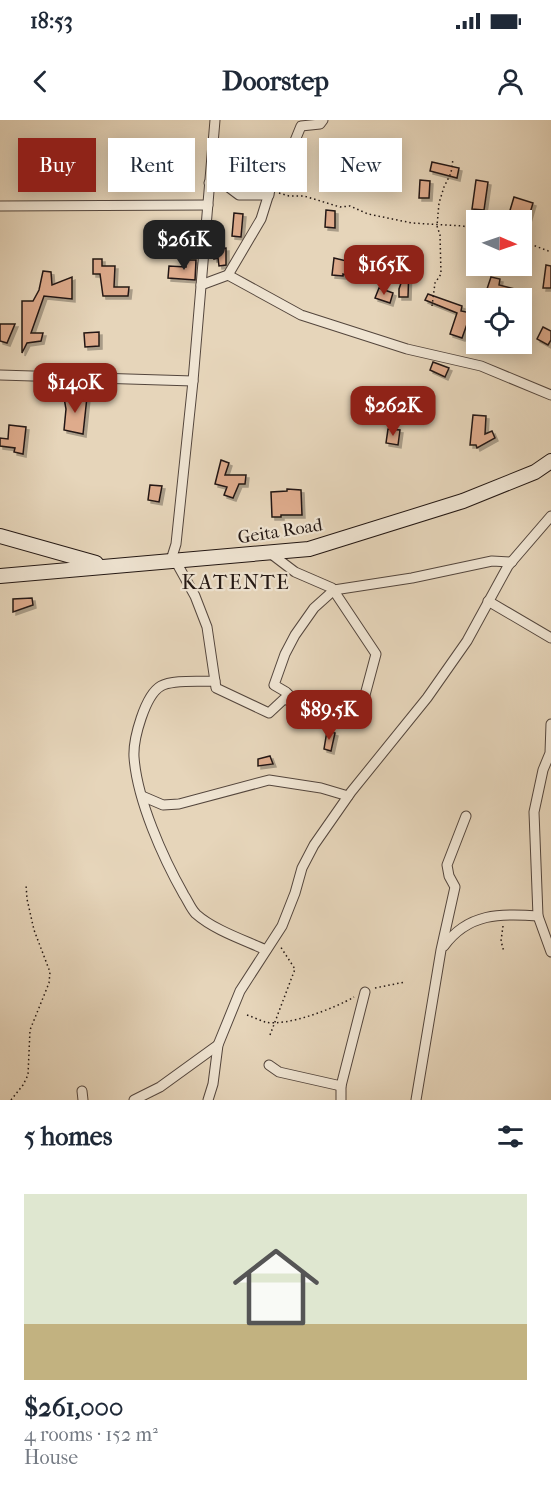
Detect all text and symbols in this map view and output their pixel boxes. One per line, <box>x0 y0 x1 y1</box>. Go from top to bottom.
text: 18:53 <box>30 8 73 34</box>
icon: back <box>24 65 57 98</box>
text: Doorstep <box>222 65 329 97</box>
icon: person <box>494 65 527 98</box>
chip: Buy <box>18 138 96 192</box>
chip: Rent <box>108 138 195 192</box>
chip: Filters <box>207 138 307 192</box>
chip: New <box>319 138 402 192</box>
north arrow <box>466 210 532 276</box>
map controls <box>466 210 532 354</box>
pin: $261K <box>142 220 226 271</box>
text: $261K <box>157 228 211 251</box>
pin: $165K <box>342 245 426 296</box>
text: $165K <box>358 253 410 276</box>
button: locate <box>466 288 532 354</box>
pin: $140K <box>33 363 117 414</box>
text: $140K <box>47 371 103 394</box>
pin: $262K <box>351 386 435 437</box>
text: $262K <box>365 394 421 417</box>
street label: Geita Road <box>236 514 324 549</box>
district label: KATENTE <box>182 570 290 594</box>
pin: $89.5K <box>280 690 378 741</box>
text: $89.5K <box>300 698 358 721</box>
icon: filters <box>494 1120 527 1153</box>
text: 5 homes <box>24 1121 112 1152</box>
icon: home <box>222 1233 330 1341</box>
text: $261,000 <box>24 1392 123 1423</box>
text: 4 rooms · 152 m² <box>24 1423 158 1446</box>
text: House <box>24 1446 78 1469</box>

